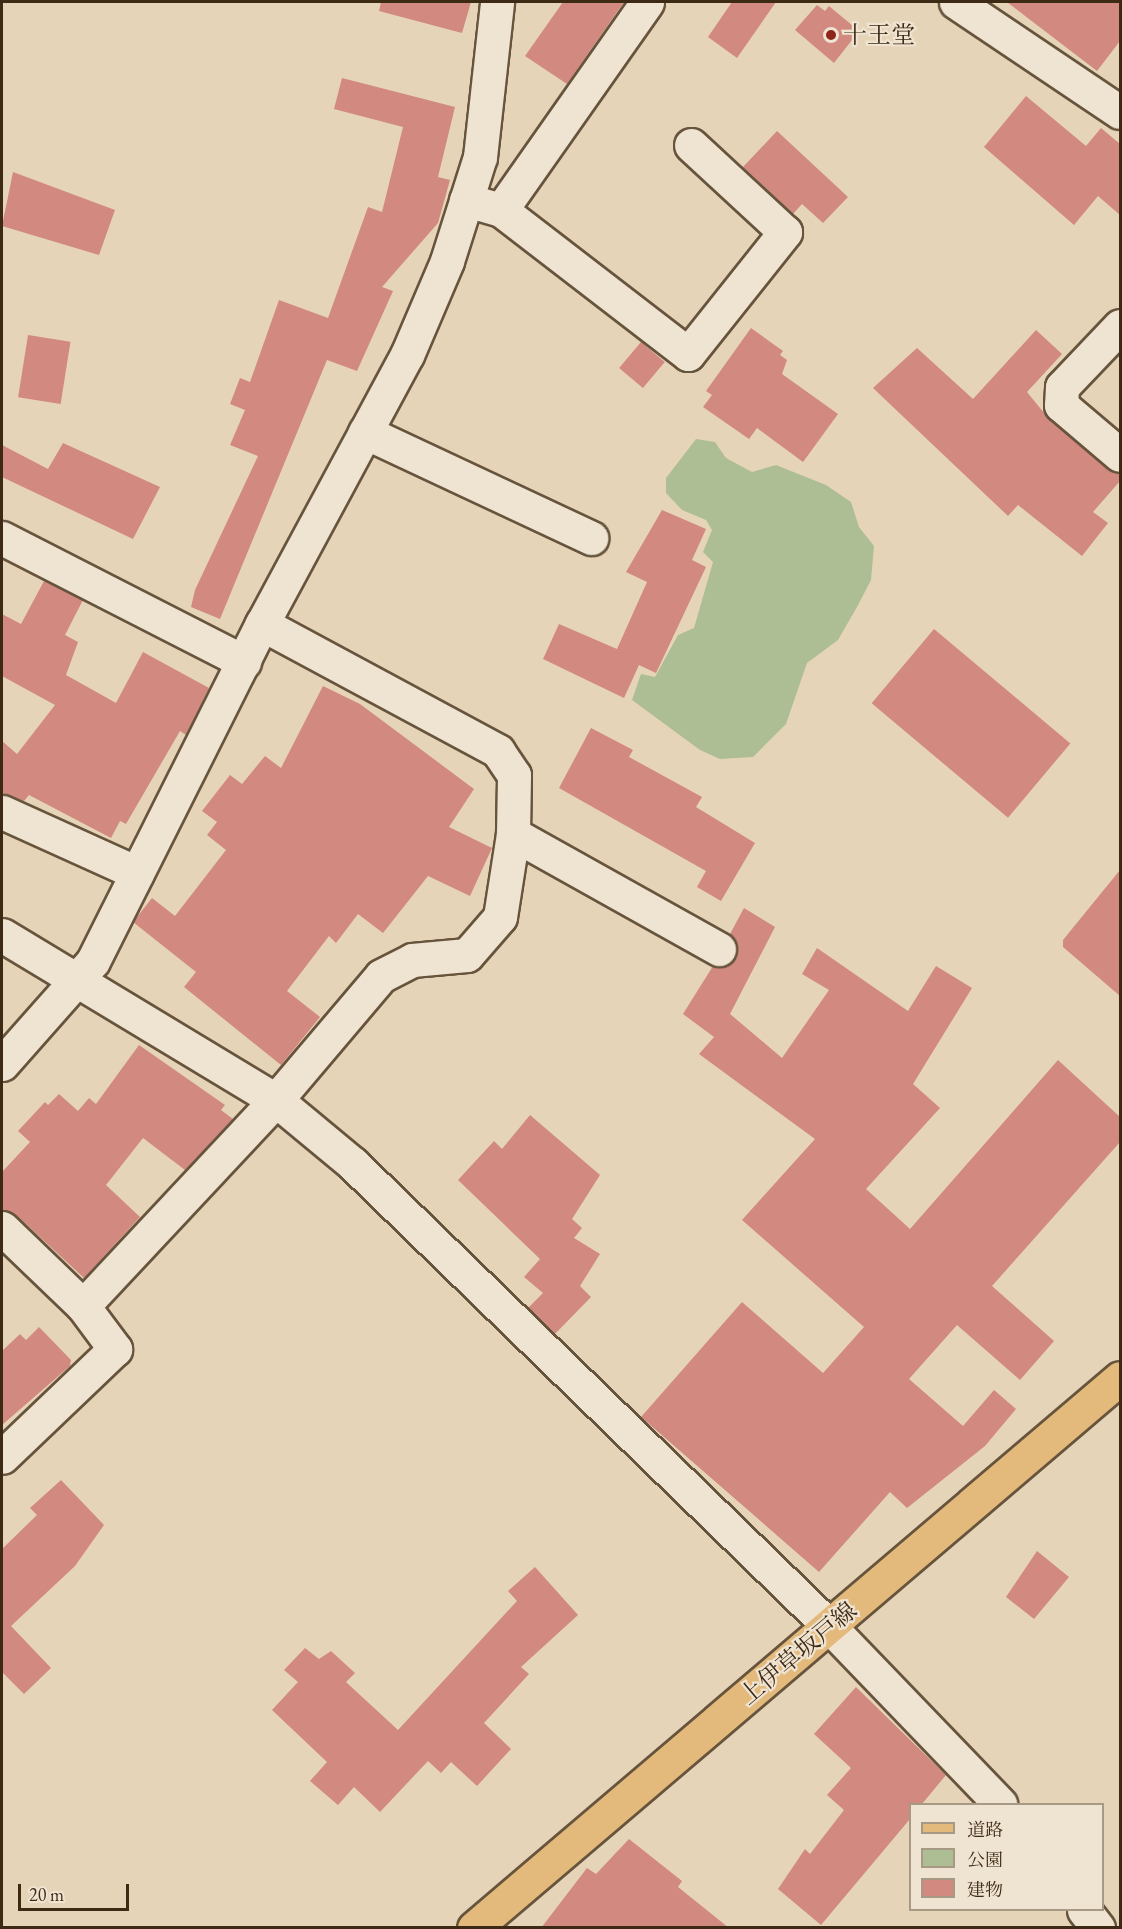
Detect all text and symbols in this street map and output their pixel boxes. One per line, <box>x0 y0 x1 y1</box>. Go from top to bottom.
place label: 十王堂 <box>843 21 915 49</box>
marker: 十王堂 <box>824 28 838 42</box>
street label: 上伊草坂戸線 <box>734 1596 862 1710</box>
legend <box>909 1803 1104 1911</box>
text: 道路 <box>967 1818 1003 1841</box>
text: 公園 <box>967 1848 1003 1871</box>
scale bar <box>21 1872 132 1910</box>
text: 建物 <box>967 1878 1003 1901</box>
text: 20 m <box>29 1883 64 1906</box>

